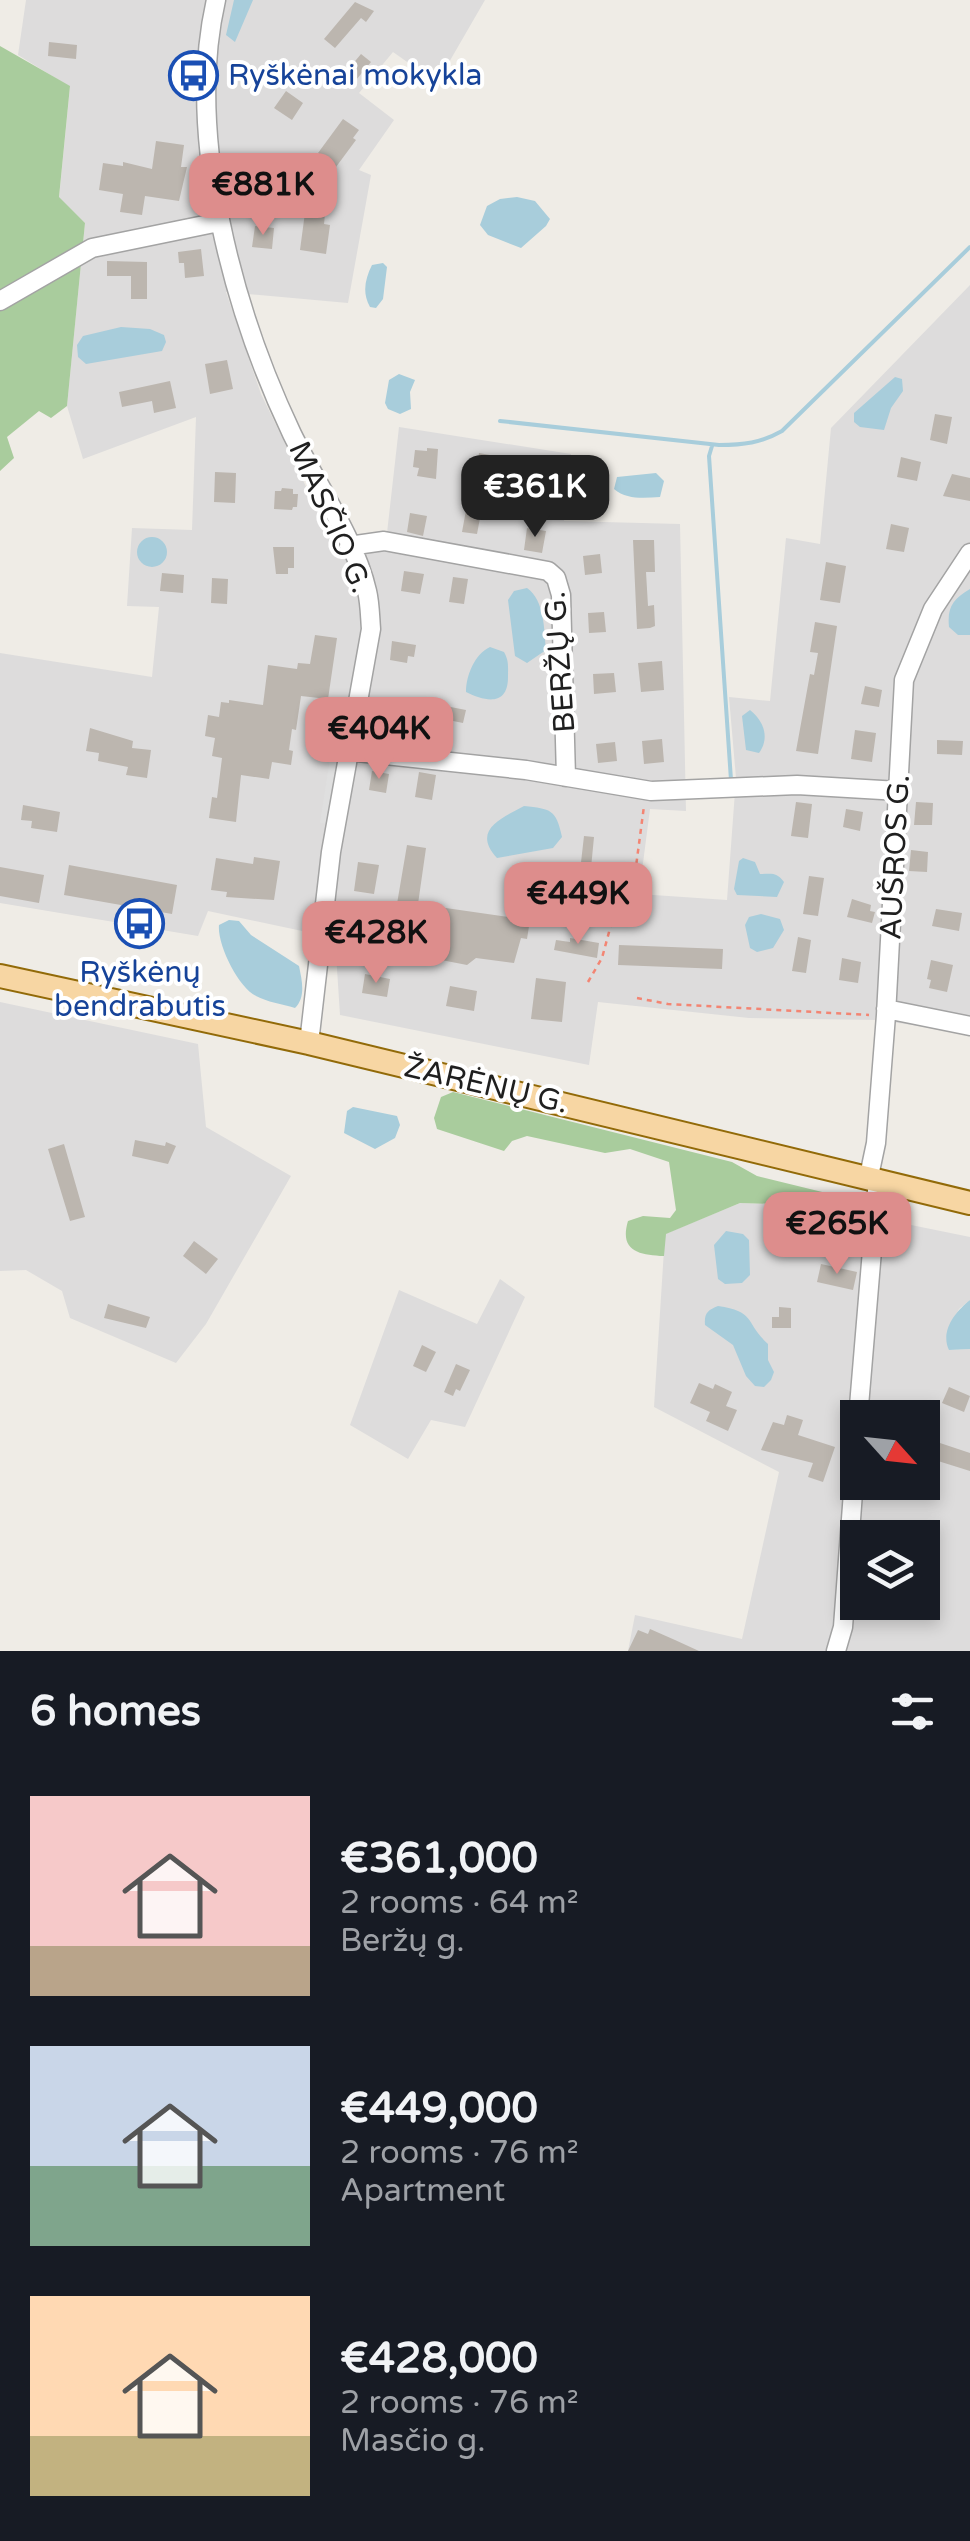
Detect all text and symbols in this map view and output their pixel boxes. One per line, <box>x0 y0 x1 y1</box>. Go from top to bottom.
bus stop icon: Ryškėnai mokykla <box>167 49 219 101</box>
place label: Ryškėnai mokykla <box>228 57 482 94</box>
pin: €881K <box>193 153 333 238</box>
text: €881K <box>211 166 315 204</box>
street label: MASČIO G. <box>280 436 380 598</box>
pin: €361K <box>465 455 605 540</box>
text: €361K <box>483 468 587 506</box>
street label: BERŽŲ G. <box>537 590 583 734</box>
pin: €404K <box>309 697 449 782</box>
text: €404K <box>327 710 431 748</box>
street label: AUŠROS G. <box>872 773 918 941</box>
pin: €449K <box>508 862 648 947</box>
text: €449K <box>526 875 630 913</box>
bus stop icon: Ryškėnų bendrabutis <box>114 897 166 949</box>
pin: €428K <box>306 901 446 986</box>
text: €428K <box>324 914 428 952</box>
place label: Ryškėnų bendrabutis <box>54 954 226 1025</box>
street label: ŽARĖNŲ G. <box>400 1048 572 1122</box>
pin: €265K <box>767 1192 907 1277</box>
text: €265K <box>785 1205 889 1243</box>
north arrow <box>840 1400 940 1500</box>
map controls <box>840 1400 940 1620</box>
button: layers <box>840 1520 940 1620</box>
icon: filters <box>885 1684 940 1739</box>
text: 6 homes <box>30 1686 201 1737</box>
text: €361,000 <box>340 1833 538 1884</box>
icon: home <box>110 1836 230 1956</box>
text: 2 rooms · 64 m² <box>340 1884 579 1922</box>
text: Beržų g. <box>340 1922 465 1960</box>
text: €449,000 <box>340 2083 538 2134</box>
icon: home <box>110 2086 230 2206</box>
text: 2 rooms · 76 m² <box>340 2134 579 2172</box>
text: Apartment <box>340 2172 505 2210</box>
text: €428,000 <box>340 2333 538 2384</box>
icon: home <box>110 2336 230 2456</box>
text: 2 rooms · 76 m² <box>340 2384 579 2422</box>
text: Masčio g. <box>340 2422 486 2460</box>

